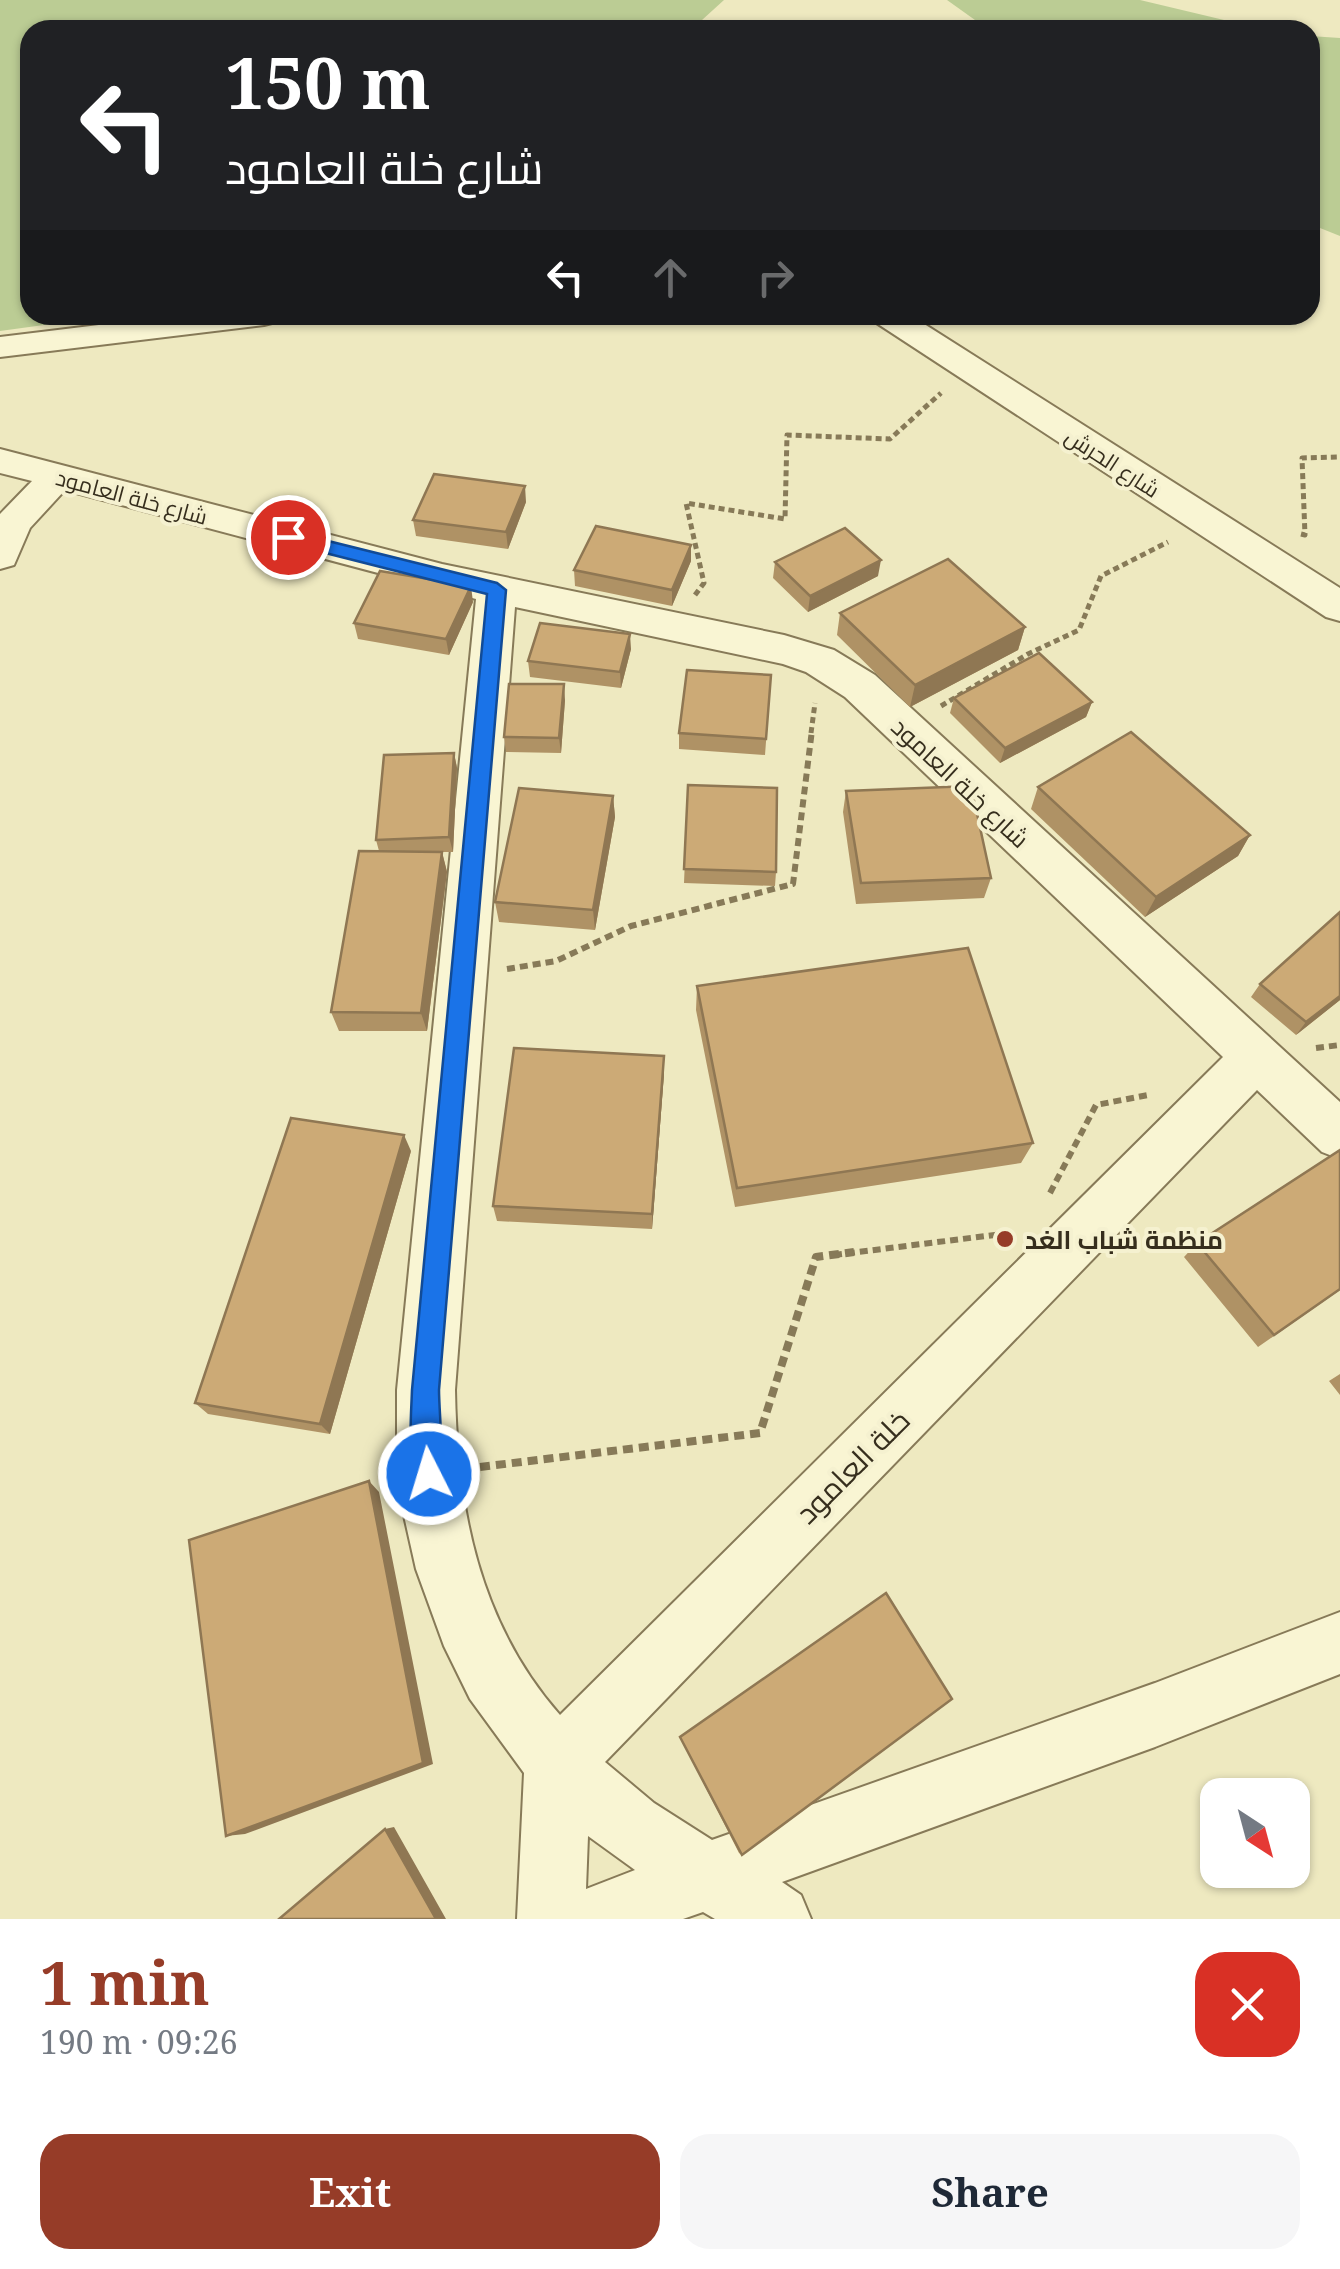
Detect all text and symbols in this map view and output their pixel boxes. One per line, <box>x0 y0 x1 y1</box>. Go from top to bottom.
text: 150 m <box>225 34 431 130</box>
icon: left <box>60 60 190 190</box>
text: شارع خلة العامود <box>225 136 543 197</box>
icon: left <box>538 250 593 305</box>
icon: ahead <box>643 250 698 305</box>
icon: right <box>748 250 803 305</box>
street label: شارع الحرش <box>1059 420 1166 505</box>
street label: شارع خلة العامود <box>53 461 211 532</box>
pin <box>246 495 331 580</box>
icon: arrive <box>261 510 316 565</box>
street label: شارع خلة العامود <box>884 709 1037 855</box>
place label: منظمة شباب الغد <box>1025 1222 1223 1256</box>
marker: منظمة شباب الغد <box>994 1228 1016 1250</box>
street label: خلة العامود <box>786 1400 918 1532</box>
position arrow <box>377 1422 481 1526</box>
north arrow <box>1200 1778 1310 1888</box>
map controls <box>1200 1778 1310 1888</box>
text: 1 min <box>40 1941 210 2023</box>
button: close <box>1195 1952 1300 2057</box>
text: 190 m · 09:26 <box>40 2020 238 2063</box>
button: Exit <box>40 2134 660 2249</box>
button: Share <box>680 2134 1300 2249</box>

